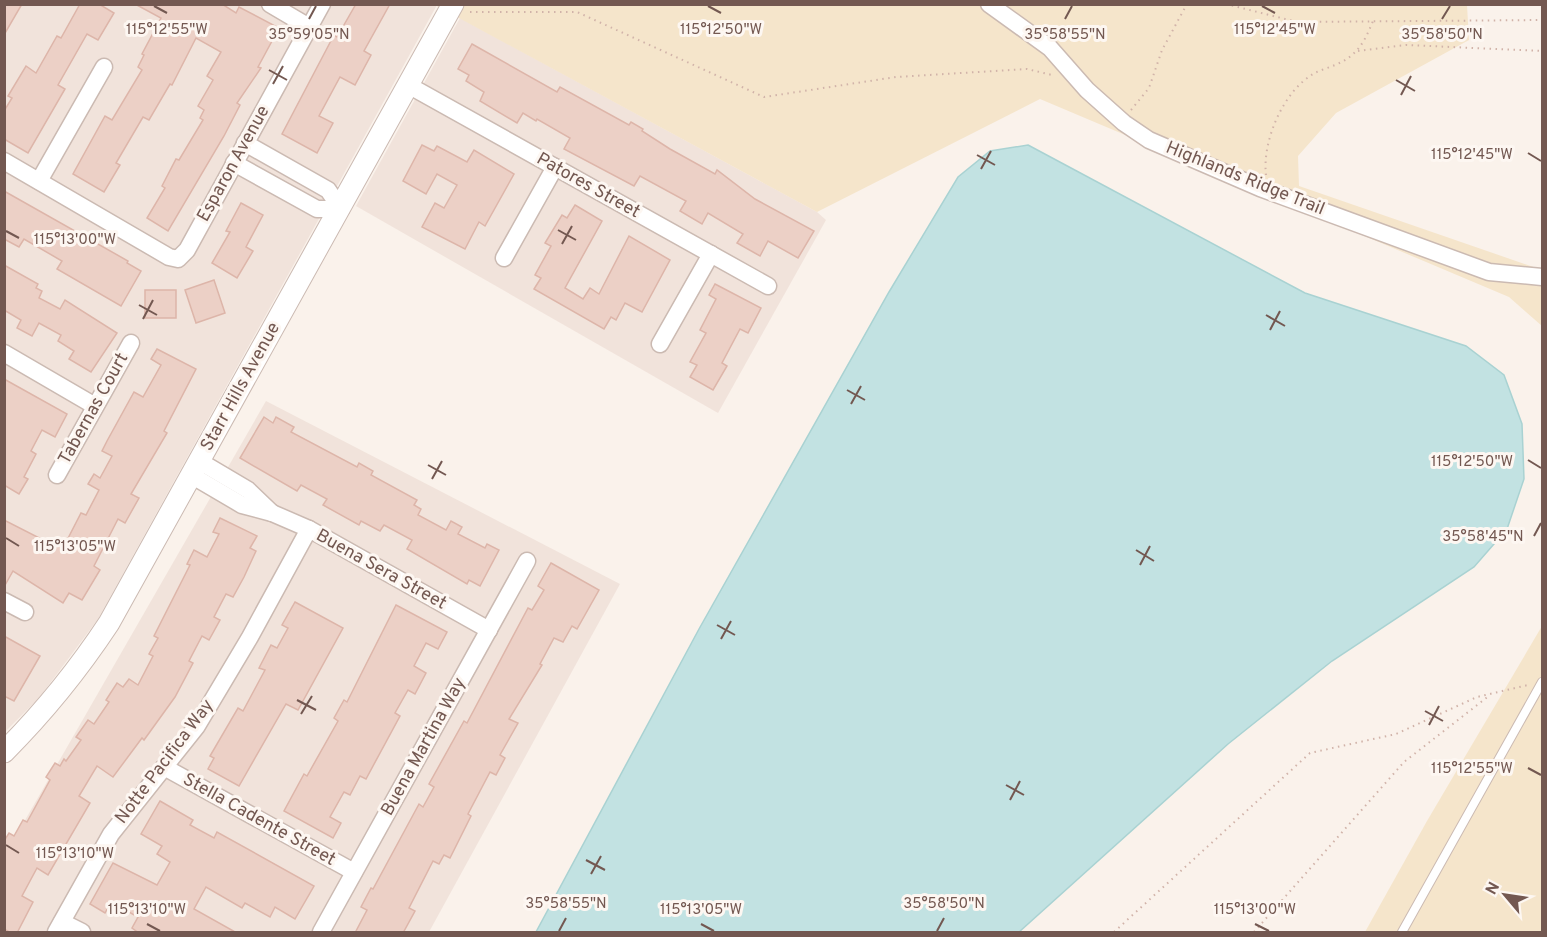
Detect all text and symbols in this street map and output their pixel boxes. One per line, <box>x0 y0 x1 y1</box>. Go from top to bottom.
text: 115°12'55"W <box>126 21 208 40</box>
text: 115°12'50"W <box>680 21 762 40</box>
text: 115°12'45"W <box>1234 21 1316 40</box>
text: 35°59'05"N <box>268 26 350 45</box>
text: 35°58'55"N <box>1024 26 1106 45</box>
text: 35°58'50"N <box>1401 26 1483 45</box>
street label: Esparon Avenue <box>193 102 275 226</box>
street label: Highlands Ridge Trail <box>1162 137 1328 221</box>
text: 115°12'45"W <box>1431 146 1513 165</box>
street label: Patores Street <box>532 148 644 224</box>
text: 115°13'00"W <box>34 231 116 250</box>
street label: Starr Hills Avenue <box>196 319 286 455</box>
street label: Tabernas Court <box>54 349 134 469</box>
text: 115°12'50"W <box>1431 453 1513 472</box>
street label: Buena Sera Street <box>312 525 450 615</box>
text: 35°58'45"N <box>1442 528 1524 547</box>
text: 115°13'05"W <box>34 538 116 557</box>
street label: Buena Martina Way <box>376 674 472 820</box>
street label: Notte Pacifica Way <box>111 695 219 829</box>
text: 115°12'55"W <box>1431 760 1513 779</box>
street label: Stella Cadente Street <box>178 768 340 872</box>
text: 115°13'10"W <box>36 845 114 864</box>
north arrow <box>1475 865 1535 925</box>
text: N <box>1482 879 1505 899</box>
text: 35°58'55"N <box>525 895 607 914</box>
text: 35°58'50"N <box>903 895 985 914</box>
text: 115°13'10"W <box>108 901 186 920</box>
text: 115°13'05"W <box>660 901 742 920</box>
text: 115°13'00"W <box>1214 901 1296 920</box>

